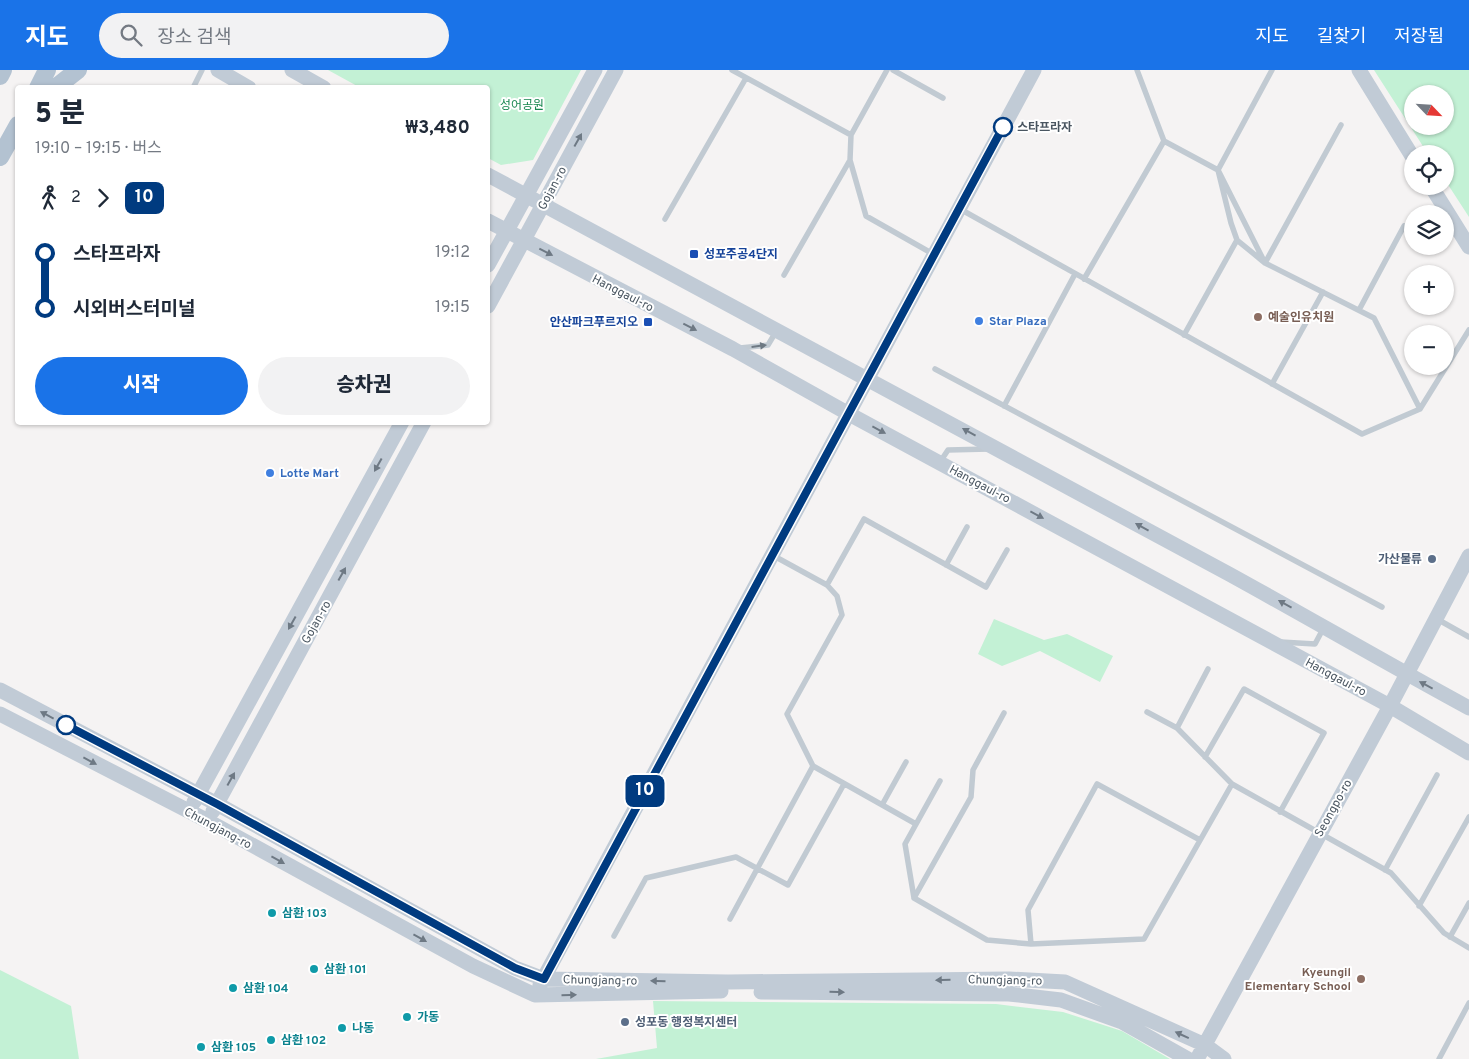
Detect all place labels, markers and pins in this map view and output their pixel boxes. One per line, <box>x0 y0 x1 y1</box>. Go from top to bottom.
marker: 스타프라자 <box>993 117 1013 137</box>
place label: 스타프라자 <box>1017 120 1072 136</box>
place label: 성포주공4단지 <box>704 247 778 263</box>
marker: 성포주공4단지 <box>688 248 700 260</box>
place label: 예술인유치원 <box>1268 310 1334 326</box>
marker: 예술인유치원 <box>1252 311 1264 323</box>
place label: Star Plaza <box>989 314 1047 330</box>
place label: 안산파크푸르지오 <box>550 315 638 331</box>
marker: Star Plaza <box>973 315 985 327</box>
marker: 안산파크푸르지오 <box>642 316 654 328</box>
place label: Lotte Mart <box>280 466 339 482</box>
marker: Lotte Mart <box>264 467 276 479</box>
place label: 가산물류 <box>1378 552 1422 568</box>
marker: 가산물류 <box>1426 553 1438 565</box>
unlabelled marker <box>56 715 76 735</box>
place label: 삼환 103 <box>282 906 327 922</box>
marker: 삼환 103 <box>266 907 278 919</box>
place label: 삼환 101 <box>324 962 367 978</box>
marker: 삼환 101 <box>308 963 320 975</box>
place label: Kyeungil Elementary School <box>1245 965 1351 995</box>
marker: Kyeungil Elementary School <box>1355 973 1367 985</box>
place label: 삼환 104 <box>243 981 289 997</box>
marker: 삼환 104 <box>227 982 239 994</box>
place label: 가동 <box>417 1010 439 1026</box>
marker: 가동 <box>401 1011 413 1023</box>
place label: 성포동 행정복지센터 <box>635 1015 737 1031</box>
marker: 성포동 행정복지센터 <box>619 1016 631 1028</box>
place label: 나동 <box>352 1021 374 1037</box>
marker: 나동 <box>336 1022 348 1034</box>
place label: 삼환 102 <box>281 1033 326 1049</box>
marker: 삼환 102 <box>265 1034 277 1046</box>
place label: 삼환 105 <box>211 1040 256 1056</box>
marker: 삼환 105 <box>195 1041 207 1053</box>

